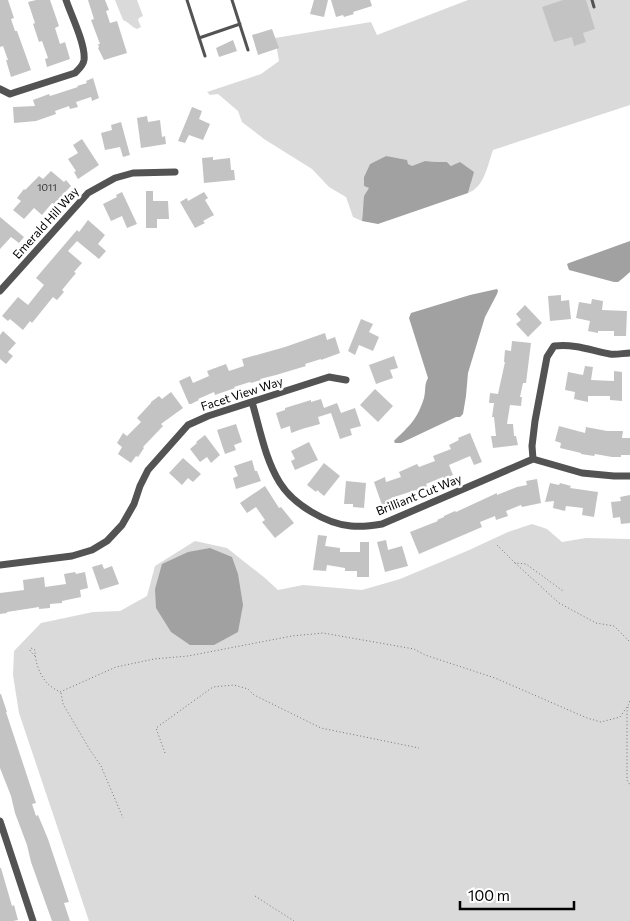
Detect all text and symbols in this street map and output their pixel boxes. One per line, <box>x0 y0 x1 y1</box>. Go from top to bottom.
house number: 1011 <box>37 181 57 193</box>
street label: Emerald Hill Way <box>9 184 81 261</box>
street label: Facet View Way <box>199 373 285 413</box>
street label: Brilliant Cut Way <box>374 470 464 518</box>
scale bar <box>460 878 574 910</box>
text: 100 m <box>468 886 510 904</box>

